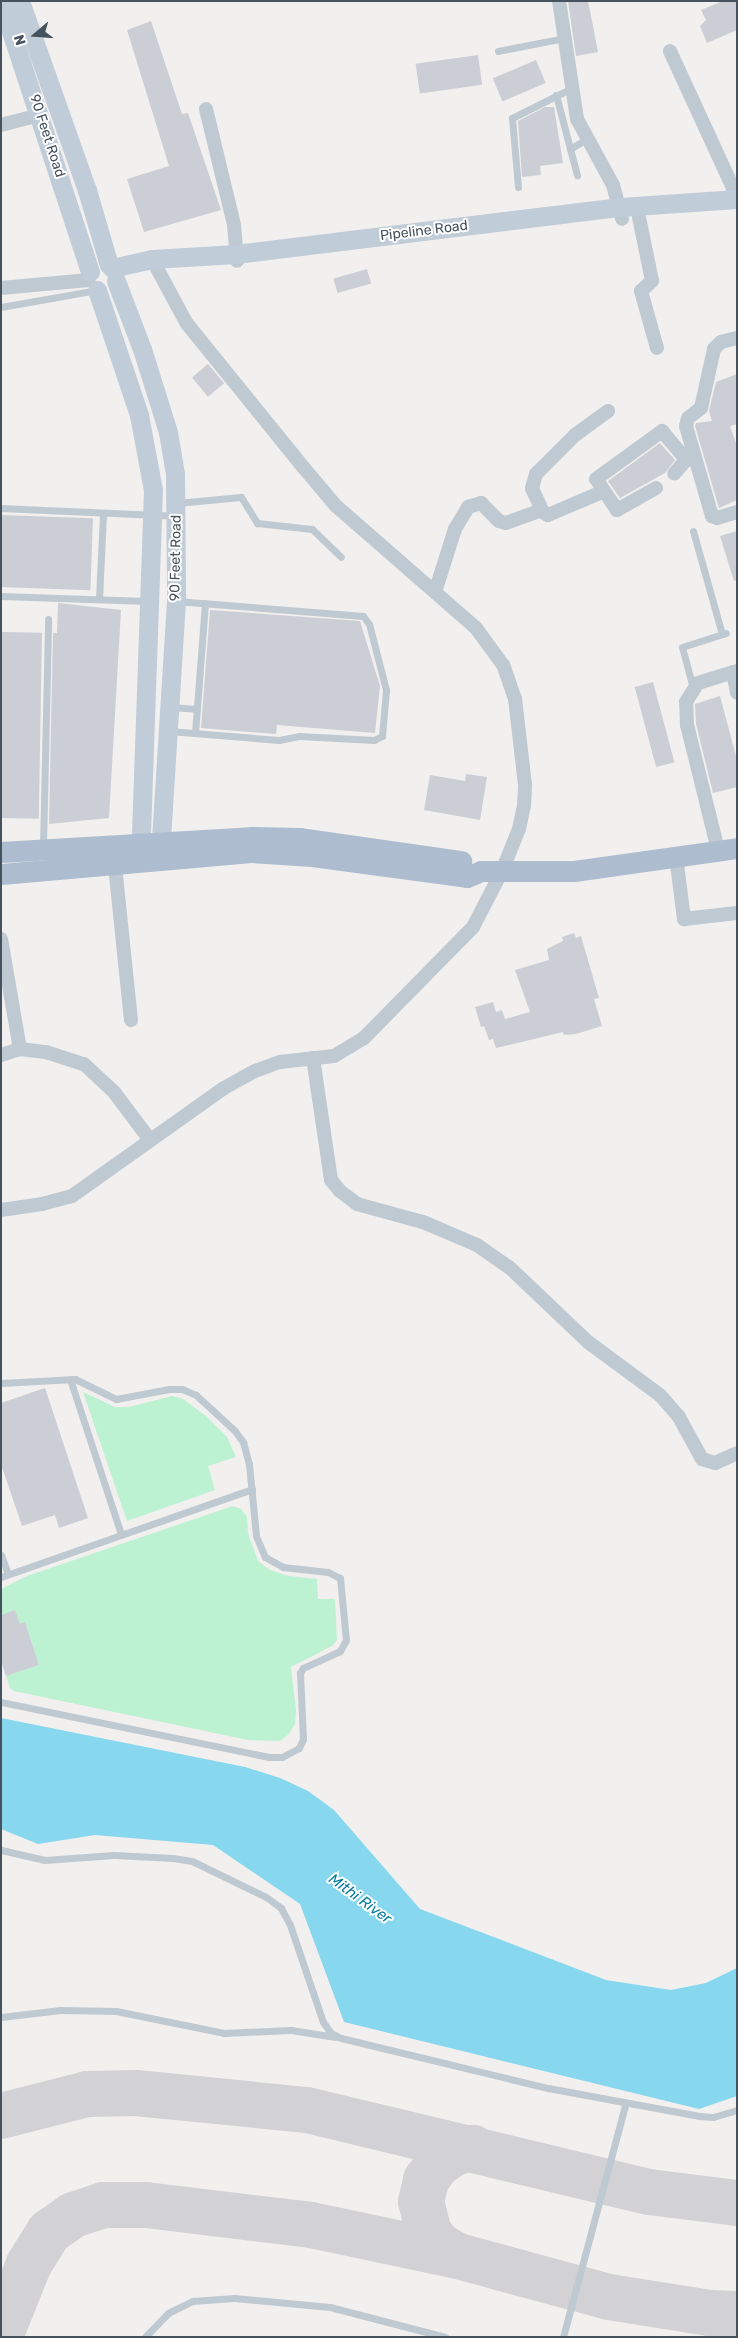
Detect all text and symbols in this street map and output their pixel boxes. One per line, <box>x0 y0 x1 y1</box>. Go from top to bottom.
north arrow <box>10 10 60 60</box>
text: N <box>11 32 30 47</box>
street label: 90 Feet Road <box>26 92 68 180</box>
street label: Pipeline Road <box>379 217 469 245</box>
street label: 90 Feet Road <box>167 515 185 601</box>
water label: Mithi River <box>325 1870 395 1928</box>

